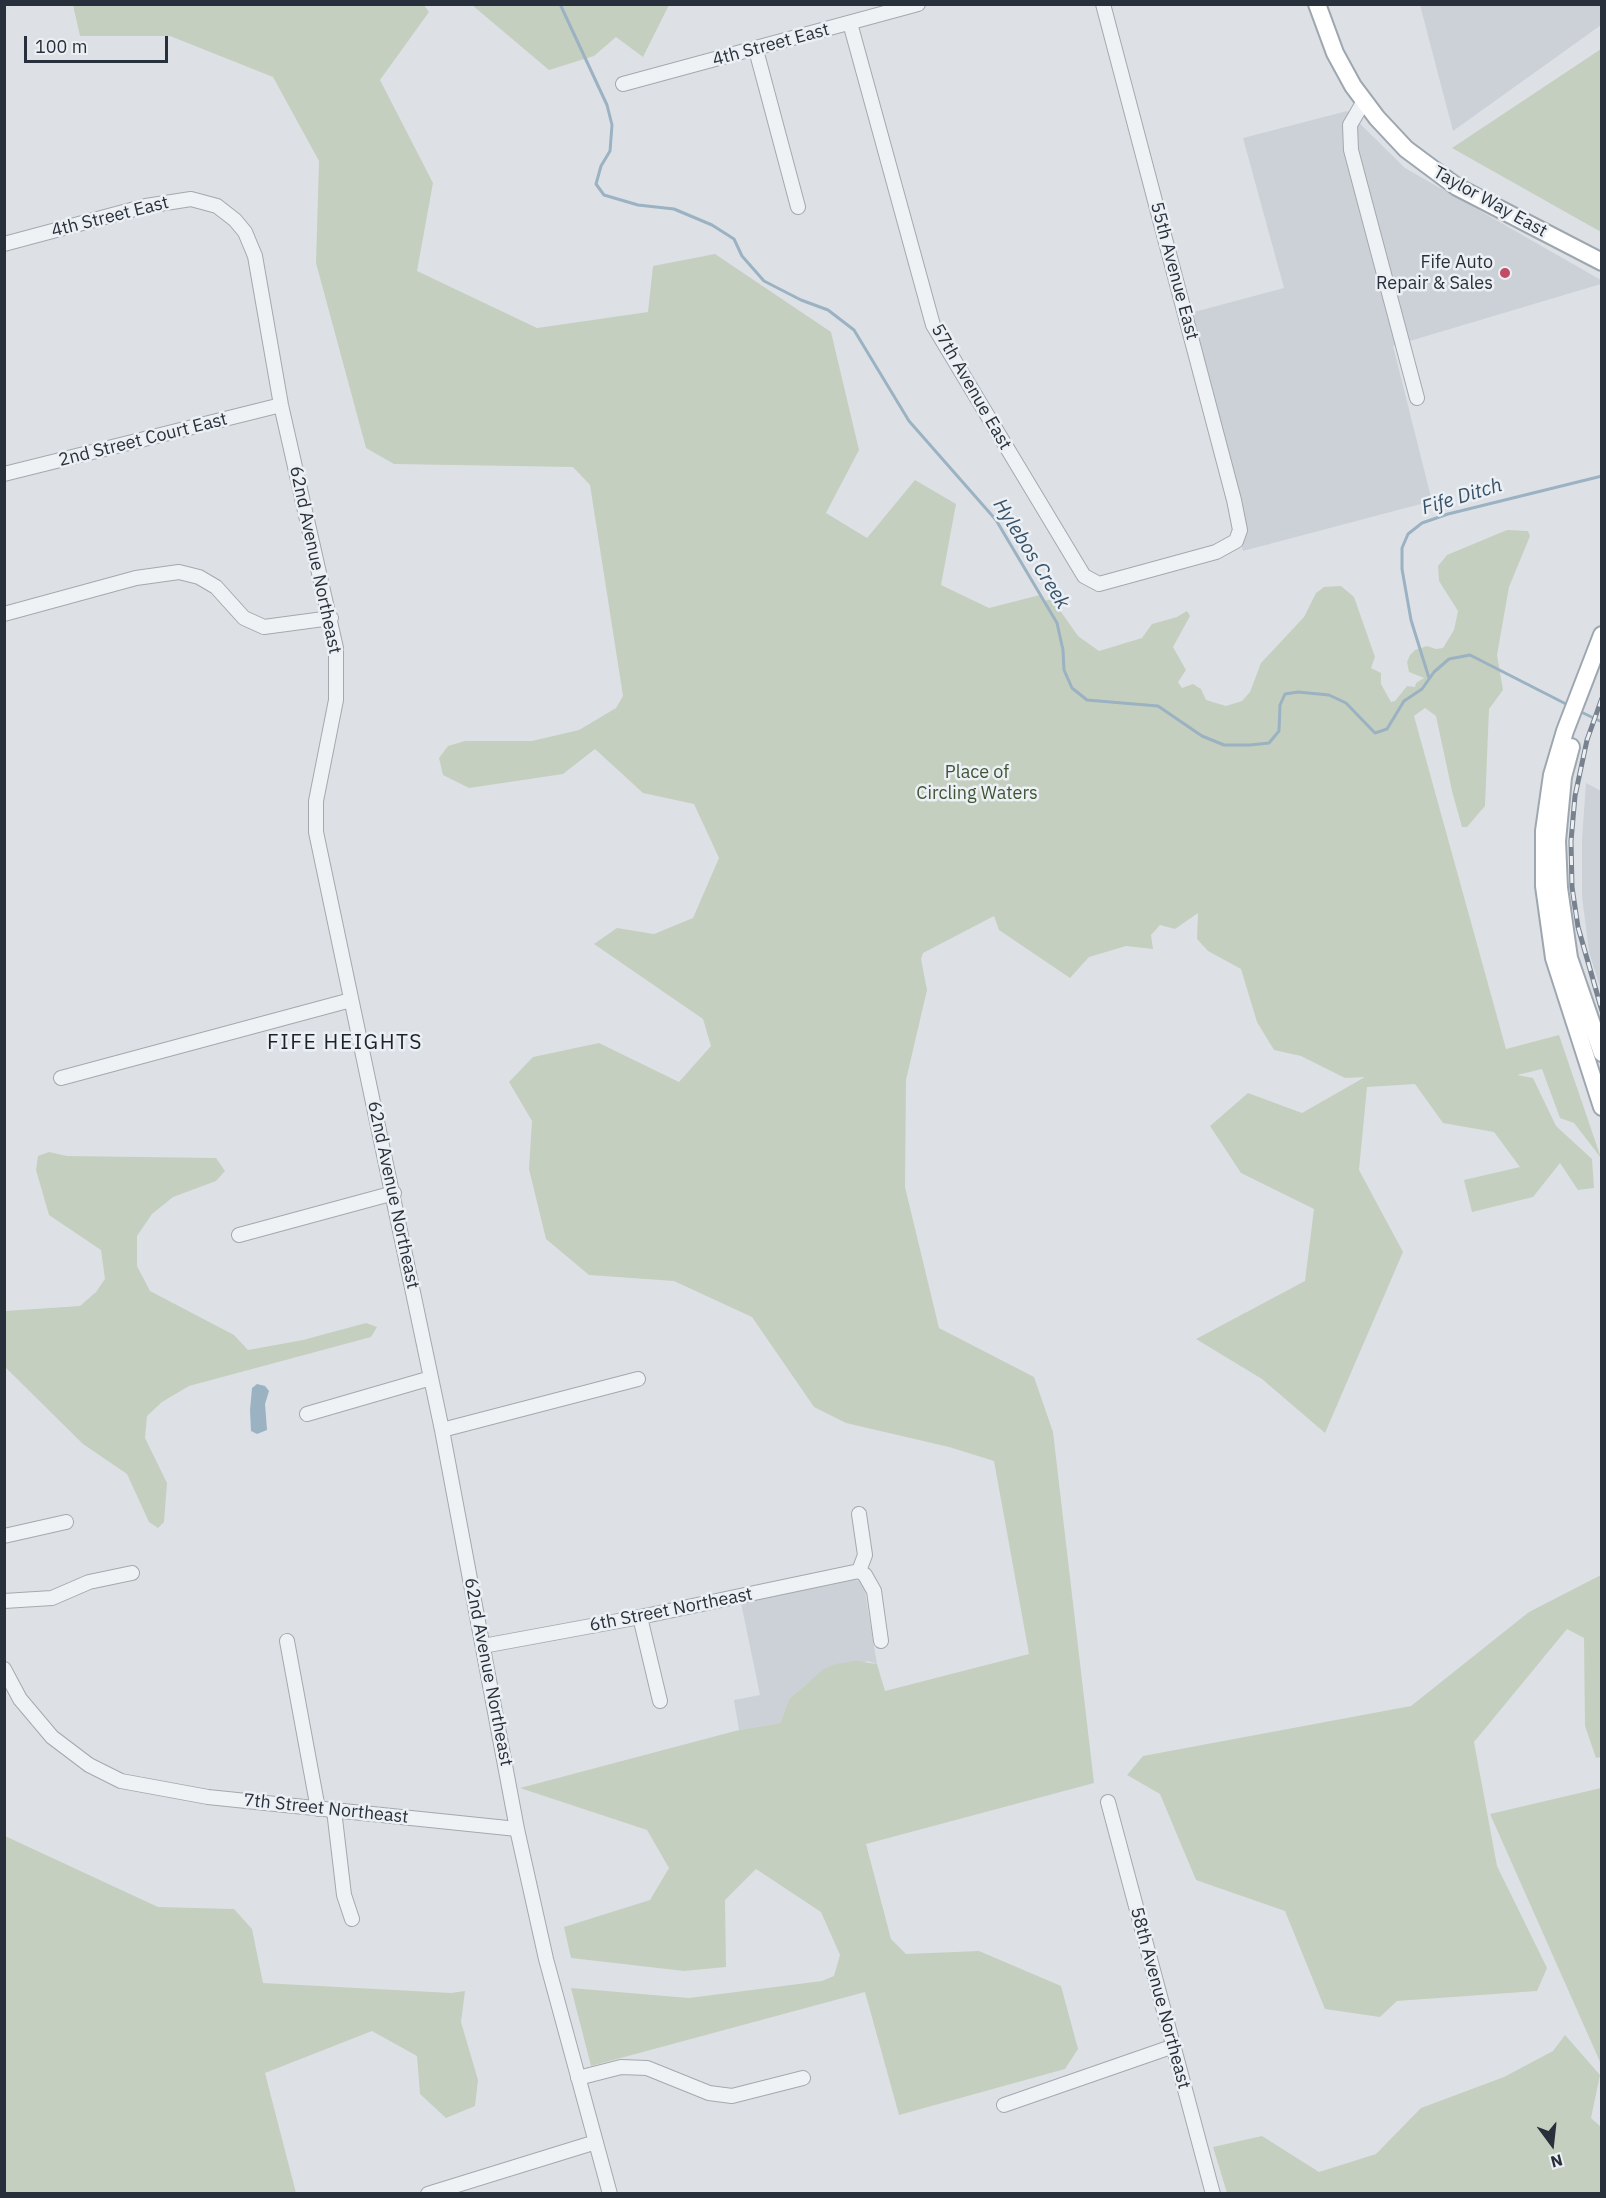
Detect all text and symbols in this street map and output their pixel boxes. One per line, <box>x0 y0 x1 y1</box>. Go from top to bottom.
street label: 4th Street East <box>710 19 832 71</box>
scale bar <box>27 24 171 62</box>
text: 100 m <box>35 35 87 58</box>
street label: Taylor Way East <box>1429 162 1551 242</box>
street label: 4th Street East <box>49 192 171 242</box>
street label: 55th Avenue East <box>1145 200 1203 342</box>
place label: Fife Auto Repair & Sales <box>1376 252 1493 294</box>
marker: Fife Auto Repair & Sales <box>1498 266 1512 280</box>
street label: 57th Avenue East <box>926 320 1016 454</box>
street label: 2nd Street Court East <box>56 409 230 471</box>
street label: 62nd Avenue Northeast <box>285 464 345 656</box>
water label: Fife Ditch <box>1419 473 1505 521</box>
water label: Hylebos Creek <box>988 494 1074 614</box>
park label: Place of Circling Waters <box>916 762 1038 804</box>
district label: FIFE HEIGHTS <box>267 1030 423 1056</box>
street label: 62nd Avenue Northeast <box>363 1099 423 1291</box>
street label: 62nd Avenue Northeast <box>459 1576 517 1768</box>
street label: 6th Street Northeast <box>588 1584 754 1636</box>
street label: 7th Street Northeast <box>242 1790 410 1828</box>
street label: 58th Avenue Northeast <box>1125 1905 1195 2091</box>
north arrow <box>1522 2114 1582 2174</box>
text: N <box>1548 2150 1565 2173</box>

